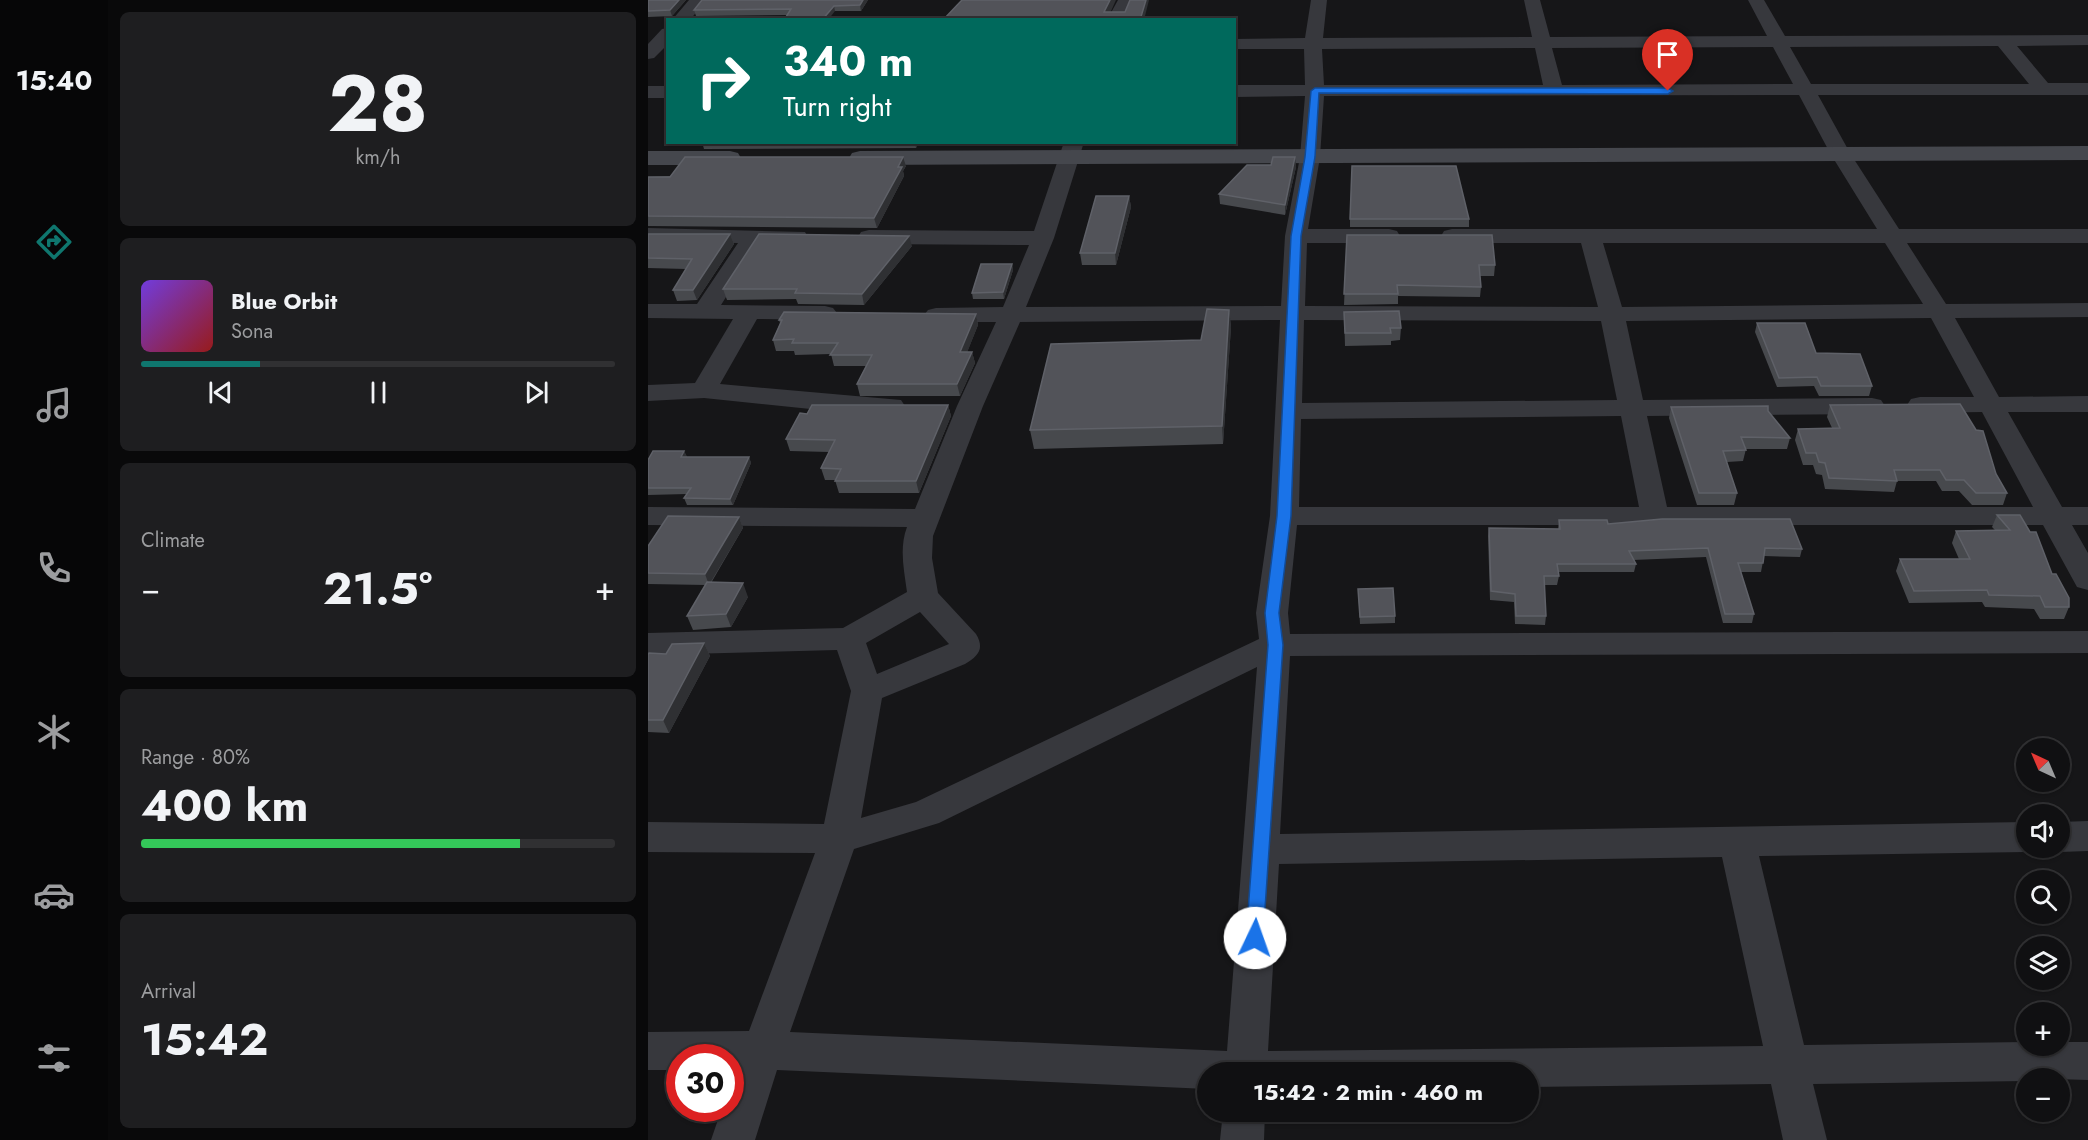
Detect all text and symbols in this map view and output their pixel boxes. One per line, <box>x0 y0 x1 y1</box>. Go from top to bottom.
pin <box>1642 29 1693 91</box>
text: 340 m <box>783 31 913 92</box>
icon: arrive <box>1651 38 1684 71</box>
icon: right <box>684 42 762 120</box>
text: 28 <box>328 48 428 160</box>
text: 15:40 <box>16 61 92 100</box>
text: Turn right <box>783 87 891 126</box>
text: km/h <box>355 143 401 172</box>
icon: directions <box>33 221 75 263</box>
text: Blue Orbit <box>231 285 337 317</box>
text: Sona <box>231 317 273 346</box>
icon: previous <box>204 376 237 409</box>
icon: pause <box>362 376 395 409</box>
icon: next <box>520 376 553 409</box>
icon: music <box>33 384 75 426</box>
text: Climate <box>141 526 205 555</box>
icon: phone <box>33 547 75 589</box>
text: 21.5° <box>323 556 432 621</box>
text: − <box>141 565 160 612</box>
text: + <box>595 565 615 612</box>
icon: climate <box>33 711 75 753</box>
north arrow <box>2016 738 2070 792</box>
map controls <box>2016 738 2070 1122</box>
text: Range · 80% <box>141 743 250 772</box>
text: 400 km <box>141 773 308 838</box>
button: sound <box>2016 804 2070 858</box>
button: search <box>2016 870 2070 924</box>
icon: car <box>33 874 75 916</box>
position arrow <box>1223 906 1287 970</box>
button: layers <box>2016 936 2070 990</box>
text: Arrival <box>141 977 196 1006</box>
button: + <box>2016 1002 2070 1056</box>
text: 15:42 <box>141 1007 268 1072</box>
icon: filters <box>33 1037 75 1079</box>
speed limit sign: 30 <box>666 1044 744 1122</box>
button: − <box>2016 1068 2070 1122</box>
text: 15:42 · 2 min · 460 m <box>1253 1076 1483 1108</box>

